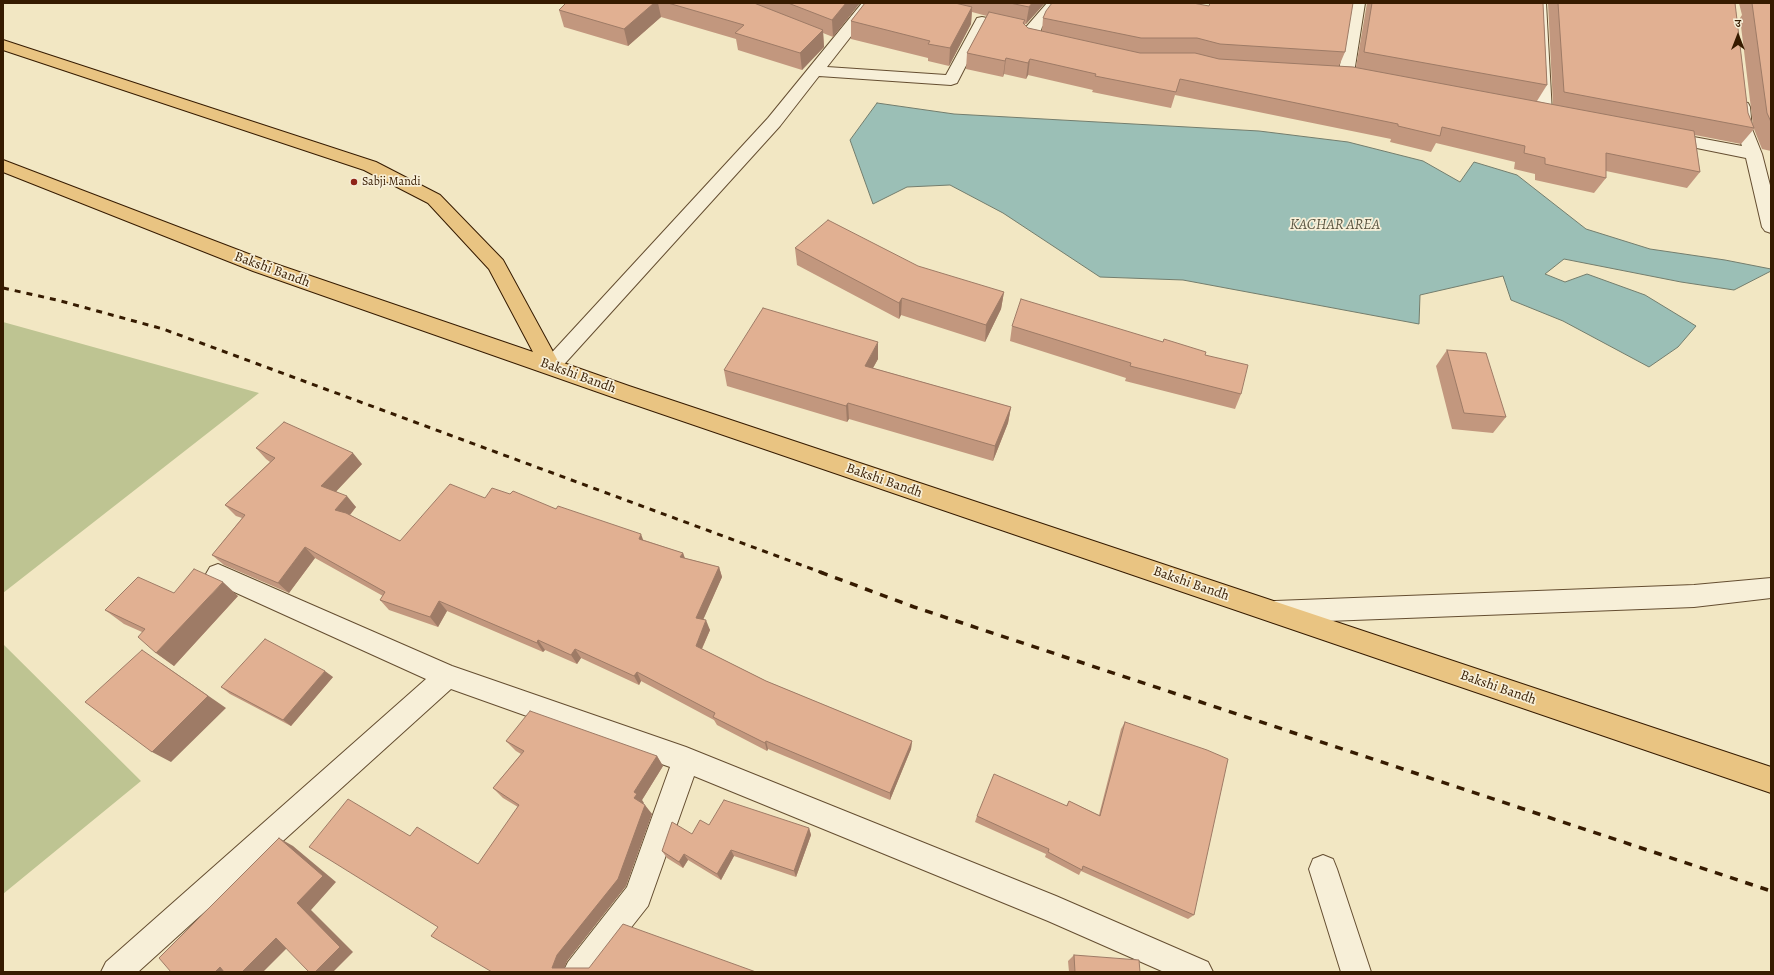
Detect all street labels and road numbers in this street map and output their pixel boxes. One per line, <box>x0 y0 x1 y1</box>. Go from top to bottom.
street label: Bakshi Bandh <box>232 249 312 291</box>
street label: Bakshi Bandh <box>538 355 618 397</box>
street label: Bakshi Bandh <box>844 460 924 502</box>
street label: Bakshi Bandh <box>1151 563 1231 605</box>
street label: Bakshi Bandh <box>1458 667 1538 709</box>

